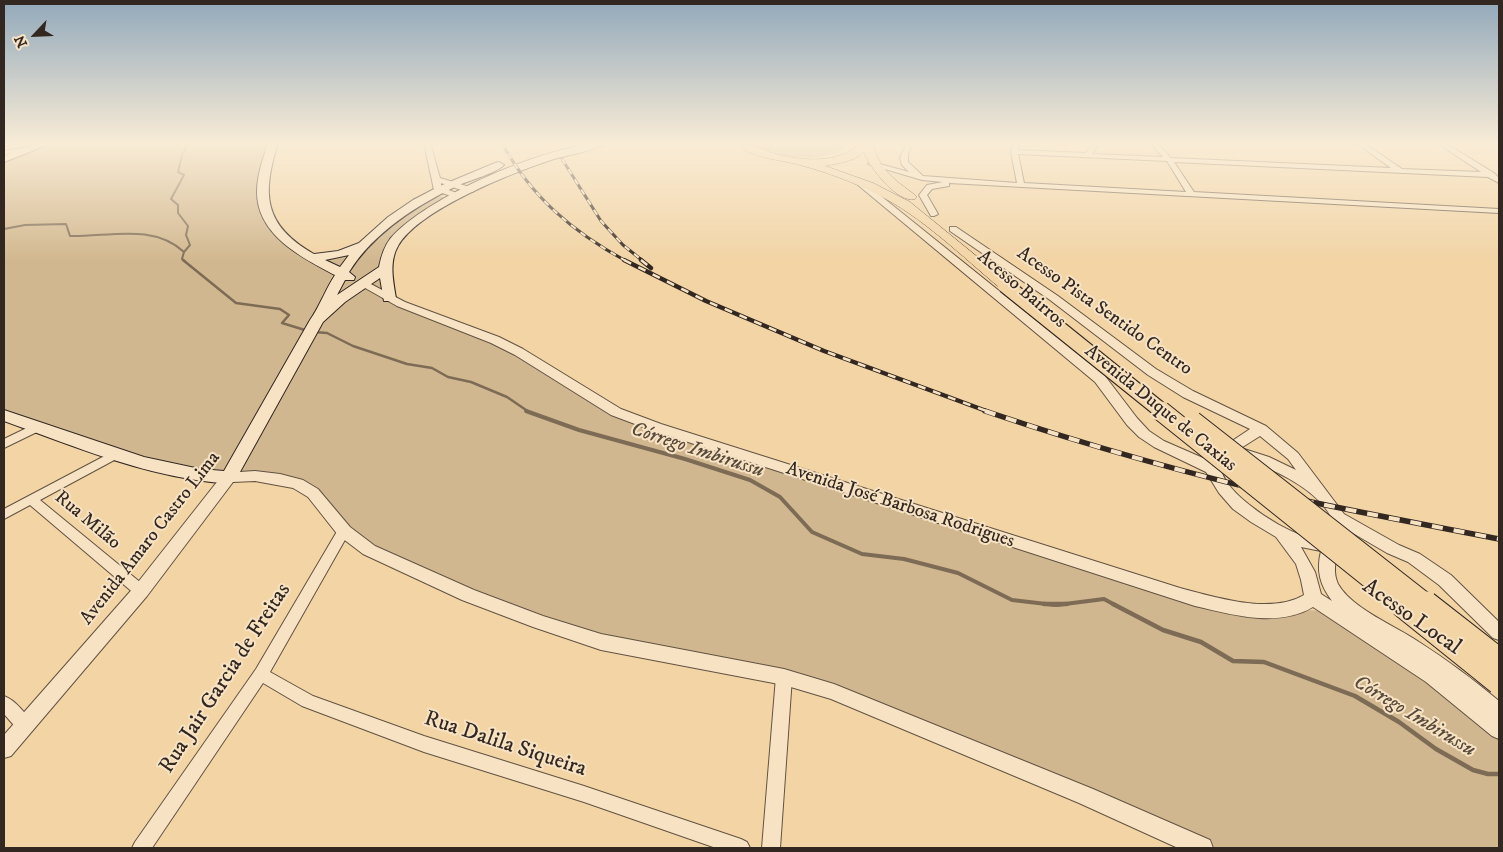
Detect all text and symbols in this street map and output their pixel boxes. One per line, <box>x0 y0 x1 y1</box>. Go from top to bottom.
north arrow <box>10 10 60 60</box>
text: N <box>11 32 32 50</box>
street label: Acesso Pista Sentido Centro <box>1012 243 1196 381</box>
street label: Acesso Bairros <box>972 246 1070 334</box>
street label: Avenida Duque de Caxias <box>1079 341 1241 477</box>
water label: Córrego Imbirussu <box>627 418 767 484</box>
street label: Avenida Amaro Castro Lima <box>76 448 226 630</box>
street label: Avenida José Barbosa Rodrigues <box>783 458 1017 554</box>
street label: Rua Milão <box>49 487 125 555</box>
street label: Acesso Local <box>1356 574 1466 662</box>
street label: Rua Jair Garcia de Freitas <box>155 579 297 779</box>
water label: Córrego Imbirussu <box>1349 671 1479 763</box>
street label: Rua Dalila Siqueira <box>421 706 589 784</box>

